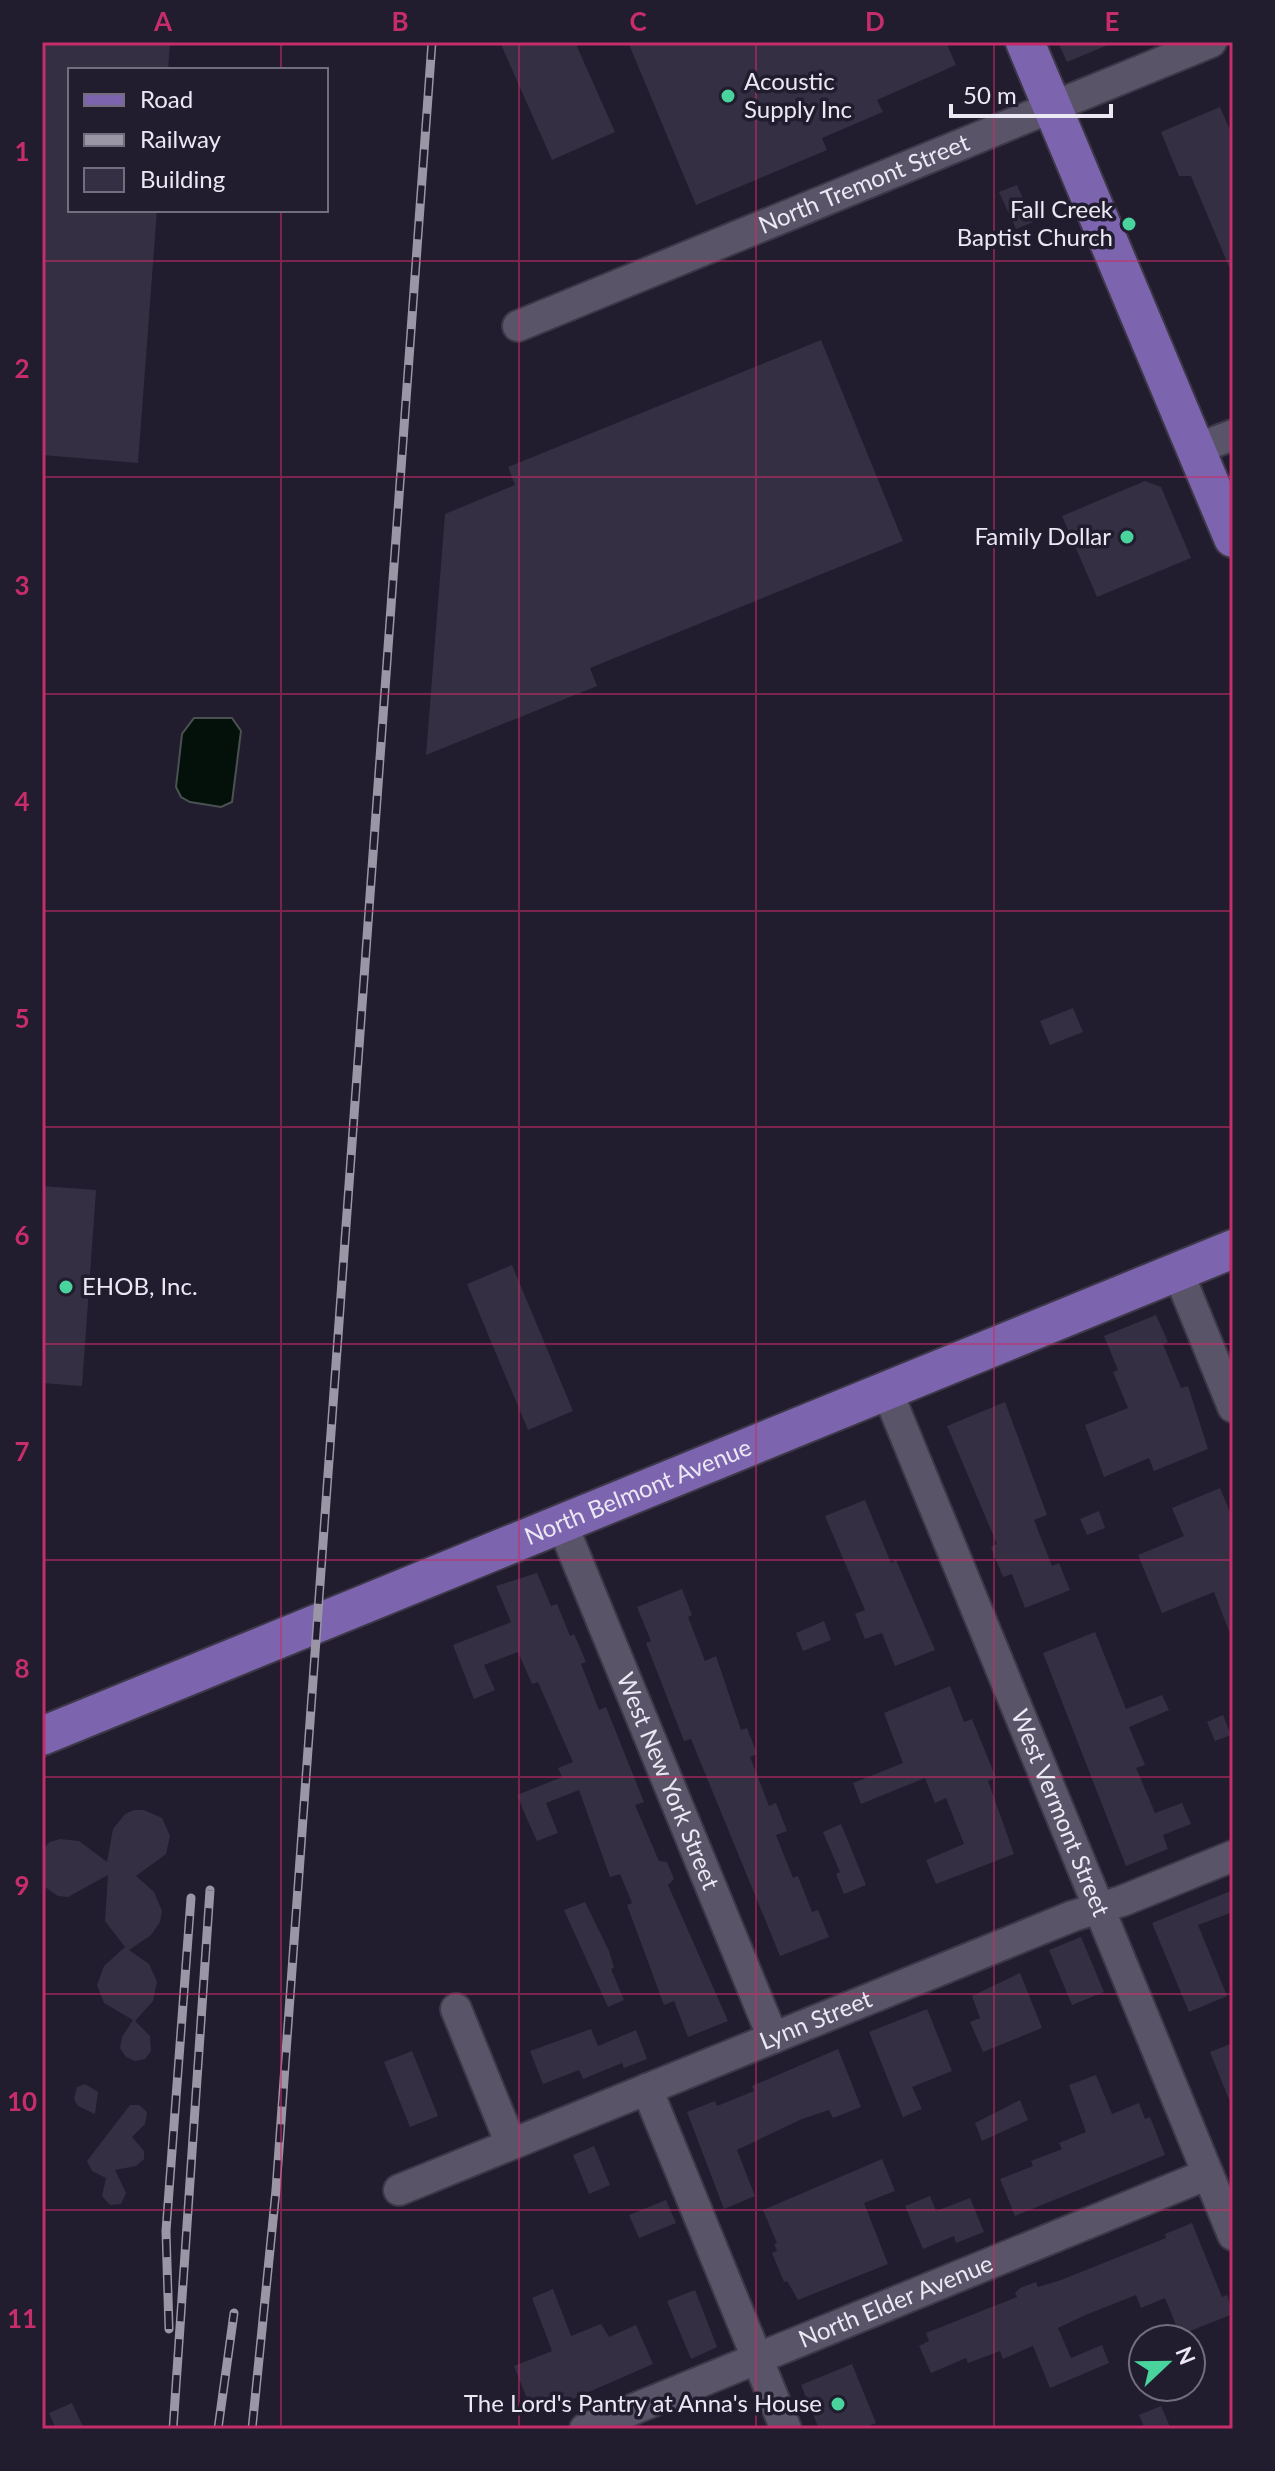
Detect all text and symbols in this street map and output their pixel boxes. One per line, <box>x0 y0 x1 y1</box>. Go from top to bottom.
text: A <box>153 5 173 37</box>
text: B <box>391 5 409 37</box>
text: C <box>629 5 647 37</box>
text: D <box>865 5 885 37</box>
text: E <box>1105 5 1119 37</box>
place label: Acoustic Supply Inc <box>744 66 852 123</box>
legend <box>68 68 328 212</box>
scale bar <box>951 68 1111 118</box>
text: 50 m <box>963 80 1017 109</box>
text: Road <box>140 84 193 113</box>
marker: Acoustic Supply Inc <box>719 87 737 105</box>
text: Railway <box>140 124 222 153</box>
street label: North Tremont Street <box>754 127 973 239</box>
text: 1 <box>14 135 30 167</box>
text: Building <box>140 164 225 193</box>
place label: Fall Creek Baptist Church <box>957 194 1114 251</box>
marker: Fall Creek Baptist Church <box>1120 215 1138 233</box>
text: 2 <box>14 352 30 384</box>
place label: Family Dollar <box>974 521 1111 550</box>
marker: Family Dollar <box>1118 528 1136 546</box>
text: 3 <box>14 569 30 601</box>
text: 4 <box>14 785 30 817</box>
text: 5 <box>14 1002 30 1034</box>
text: 6 <box>14 1219 30 1251</box>
place label: EHOB, Inc. <box>82 1271 198 1300</box>
marker: EHOB, Inc. <box>57 1278 75 1296</box>
street label: North Belmont Avenue <box>520 1432 755 1550</box>
text: 7 <box>14 1435 30 1467</box>
text: 8 <box>14 1652 30 1684</box>
street label: West New York Street <box>612 1668 727 1894</box>
street label: West Vermont Street <box>1006 1705 1117 1920</box>
text: 9 <box>14 1869 30 1901</box>
street label: Lynn Street <box>755 1983 876 2055</box>
text: 10 <box>7 2085 37 2117</box>
street label: North Elder Avenue <box>794 2248 997 2353</box>
text: 11 <box>7 2302 37 2334</box>
north arrow <box>1127 2323 1207 2403</box>
text: N <box>1170 2342 1202 2368</box>
place label: The Lord's Pantry at Anna's House <box>464 2388 822 2417</box>
marker: The Lord's Pantry at Anna's House <box>829 2395 847 2413</box>

